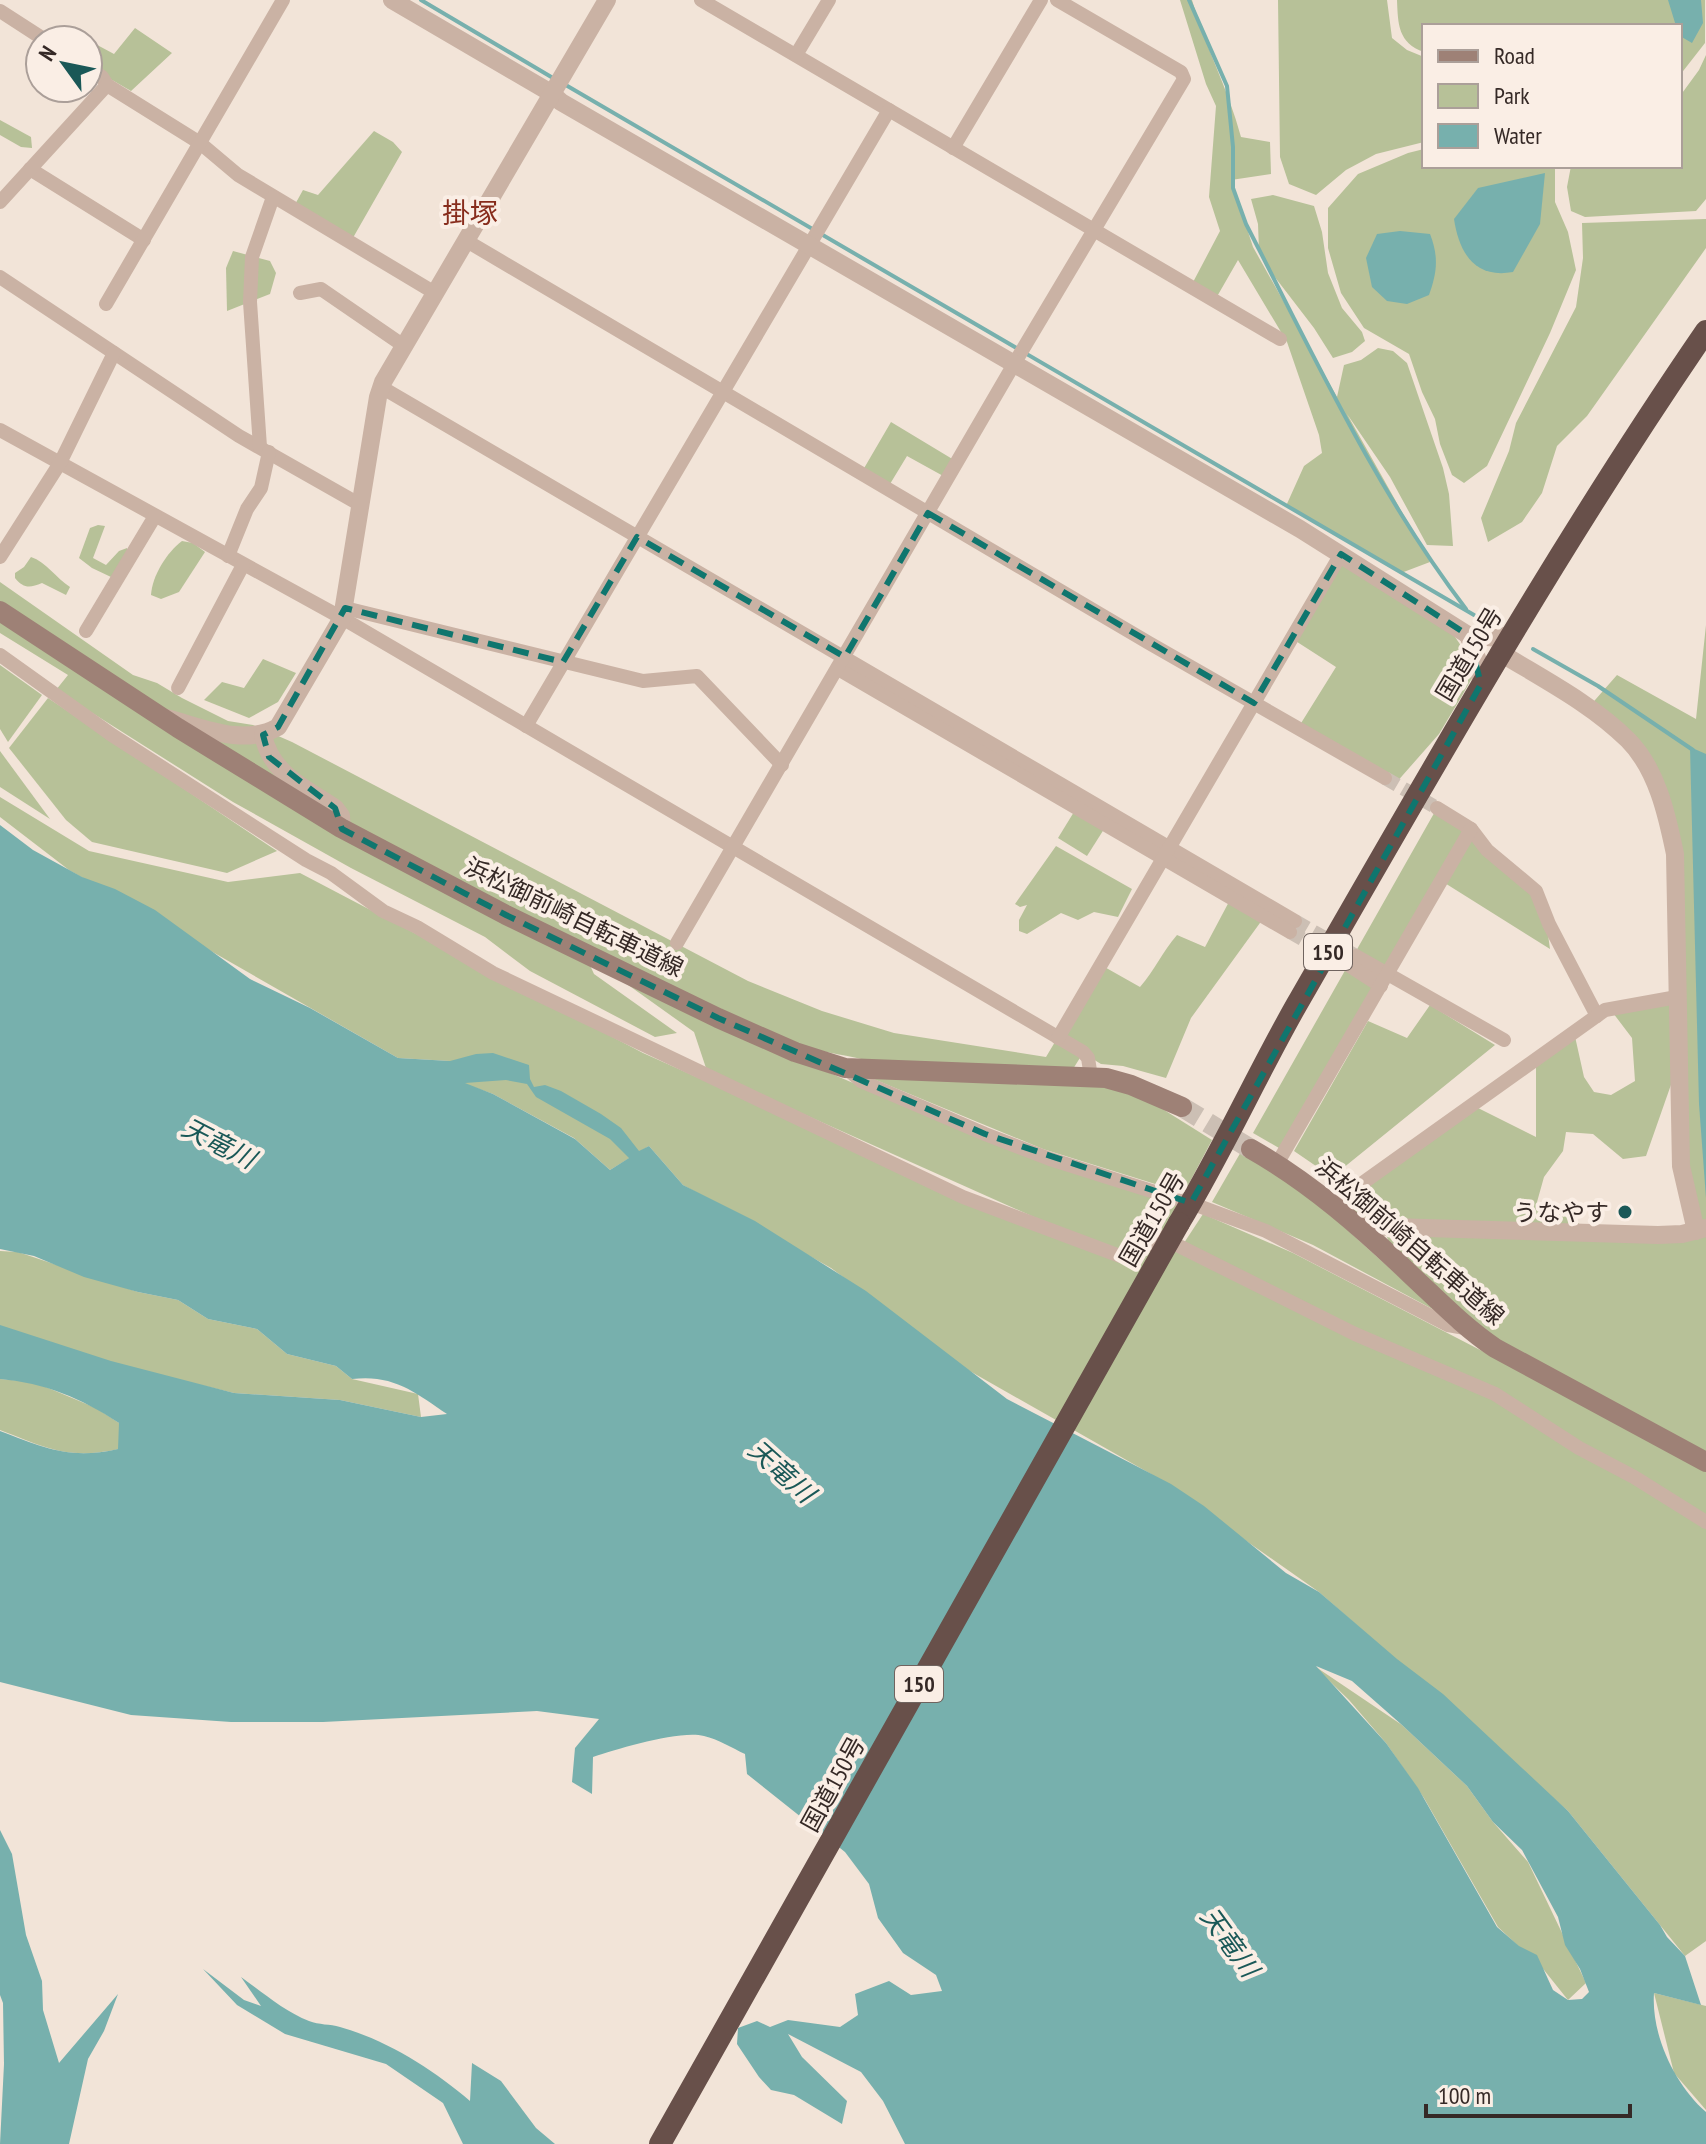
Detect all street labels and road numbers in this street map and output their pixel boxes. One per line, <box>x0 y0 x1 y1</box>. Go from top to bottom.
street label: 国道150号 <box>1429 601 1509 707</box>
street label: 浜松御前崎自転車道線 <box>459 850 689 984</box>
road number: 150 <box>1304 934 1352 970</box>
street label: 浜松御前崎自転車道線 <box>1309 1151 1511 1331</box>
street label: 国道150号 <box>1112 1166 1192 1272</box>
road number: 150 <box>895 1666 943 1702</box>
street label: 国道150号 <box>794 1731 872 1837</box>

